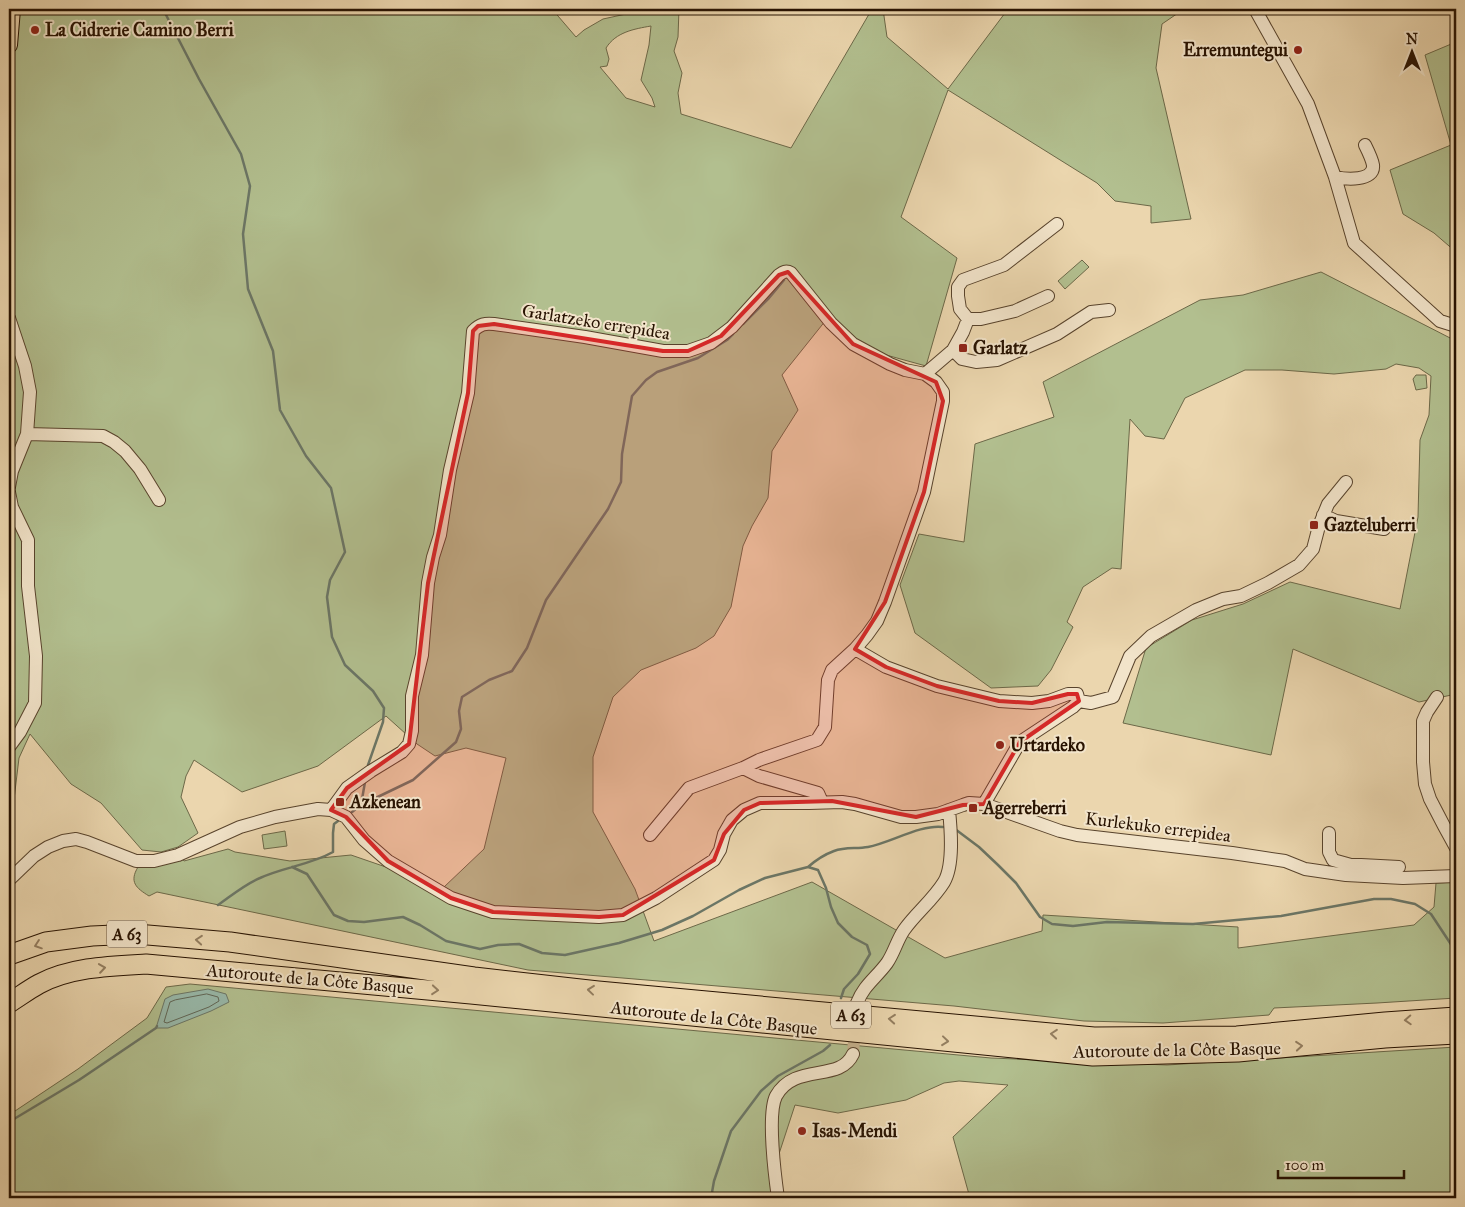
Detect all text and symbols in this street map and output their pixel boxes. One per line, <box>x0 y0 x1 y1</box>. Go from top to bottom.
place label: La Cidrerie Camino Berri <box>45 19 235 41</box>
marker: La Cidrerie Camino Berri <box>29 24 41 36</box>
north arrow <box>1388 28 1438 78</box>
text: N <box>1406 31 1418 48</box>
place label: Erremuntegui <box>1183 39 1289 62</box>
marker: Erremuntegui <box>1292 44 1304 56</box>
street label: Garlatzeko errepidea <box>520 299 672 345</box>
place label: Garlatz <box>973 337 1028 359</box>
marker: Garlatz <box>957 342 969 354</box>
place label: Gazteluberri <box>1324 514 1417 536</box>
marker: Gazteluberri <box>1308 519 1320 531</box>
place label: Urtardeko <box>1010 734 1085 756</box>
marker: Urtardeko <box>994 739 1006 751</box>
place label: Azkenean <box>349 791 421 813</box>
marker: Azkenean <box>334 796 346 808</box>
place label: Agerreberri <box>982 797 1068 820</box>
marker: Agerreberri <box>967 802 979 814</box>
street label: Kurlekuko errepidea <box>1084 807 1232 847</box>
road number: A 63 <box>107 921 147 948</box>
one-way arrow <box>195 934 203 945</box>
one-way arrow <box>34 939 43 949</box>
street label: Autoroute de la Côte Basque <box>204 959 415 1000</box>
one-way arrow <box>98 963 107 973</box>
one-way arrow <box>431 985 439 996</box>
one-way arrow <box>586 985 594 996</box>
street label: Autoroute de la Côte Basque <box>608 996 819 1041</box>
road number: A 63 <box>831 1002 871 1028</box>
one-way arrow <box>887 1014 895 1025</box>
one-way arrow <box>1403 1015 1411 1026</box>
one-way arrow <box>1049 1029 1057 1040</box>
one-way arrow <box>941 1035 949 1046</box>
street label: Autoroute de la Côte Basque <box>1072 1037 1281 1064</box>
one-way arrow <box>1295 1041 1303 1052</box>
place label: Isas-Mendi <box>812 1120 898 1142</box>
marker: Isas-Mendi <box>796 1125 808 1137</box>
scale bar <box>1278 1147 1404 1179</box>
text: 100 m <box>1285 1156 1325 1174</box>

